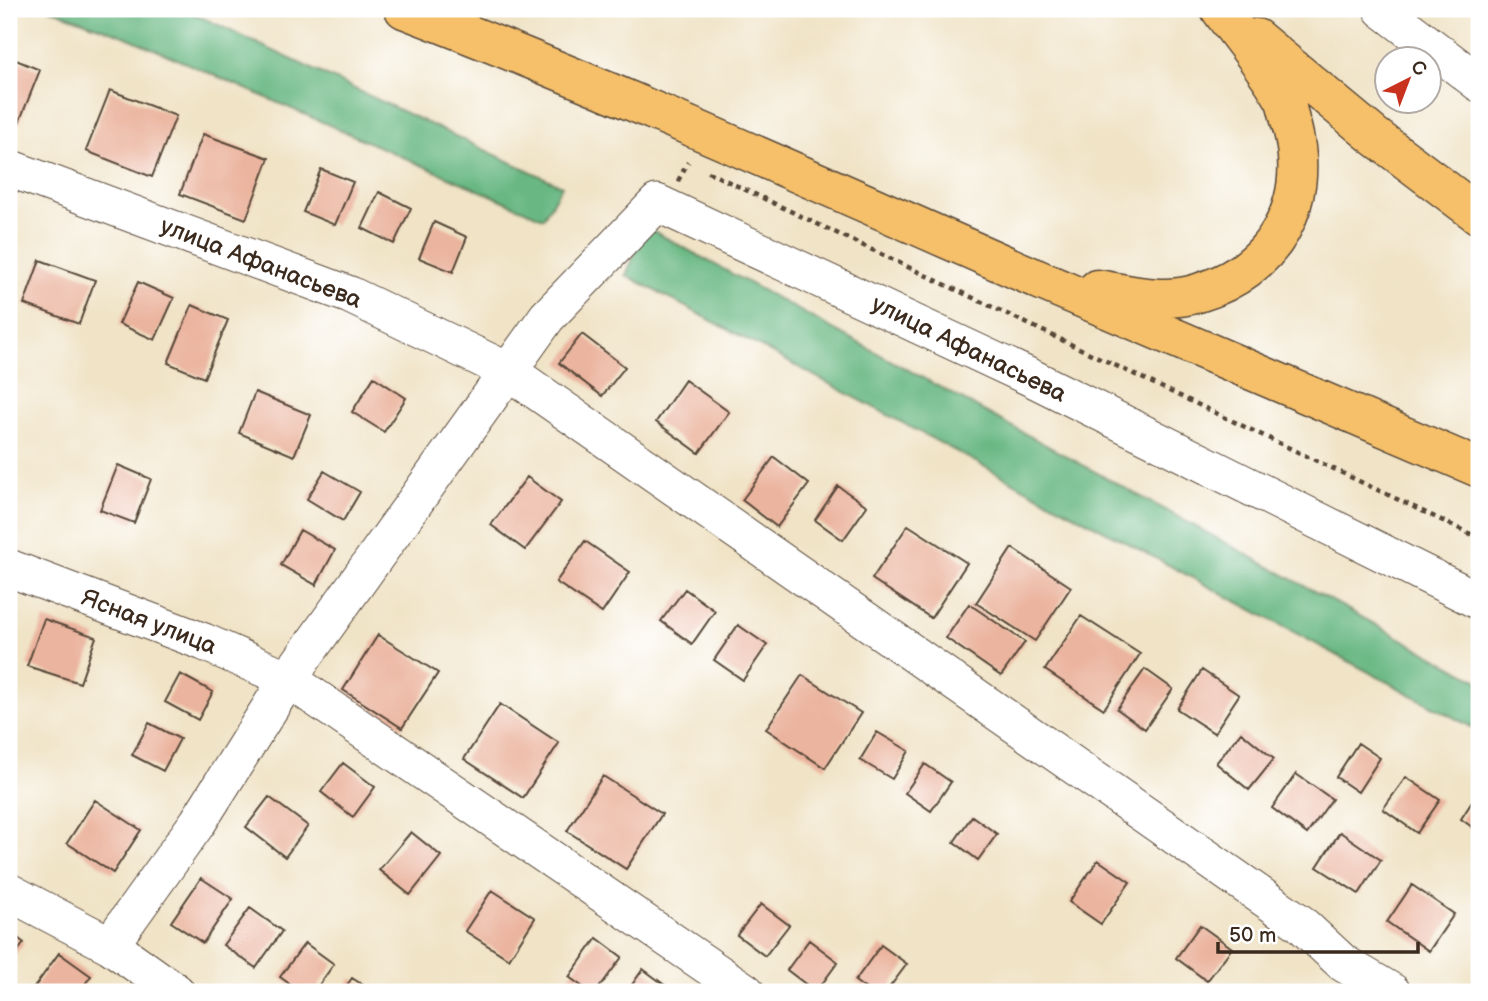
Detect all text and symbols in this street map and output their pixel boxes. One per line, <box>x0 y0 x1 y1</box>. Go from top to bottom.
north arrow <box>1372 46 1442 116</box>
text: С <box>1406 56 1431 81</box>
street label: улица Афанасьева <box>156 211 366 315</box>
street label: улица Афанасьева <box>867 289 1071 409</box>
street label: Ясная улица <box>77 583 221 661</box>
scale bar <box>1218 910 1418 954</box>
text: 50 m <box>1229 923 1276 948</box>

